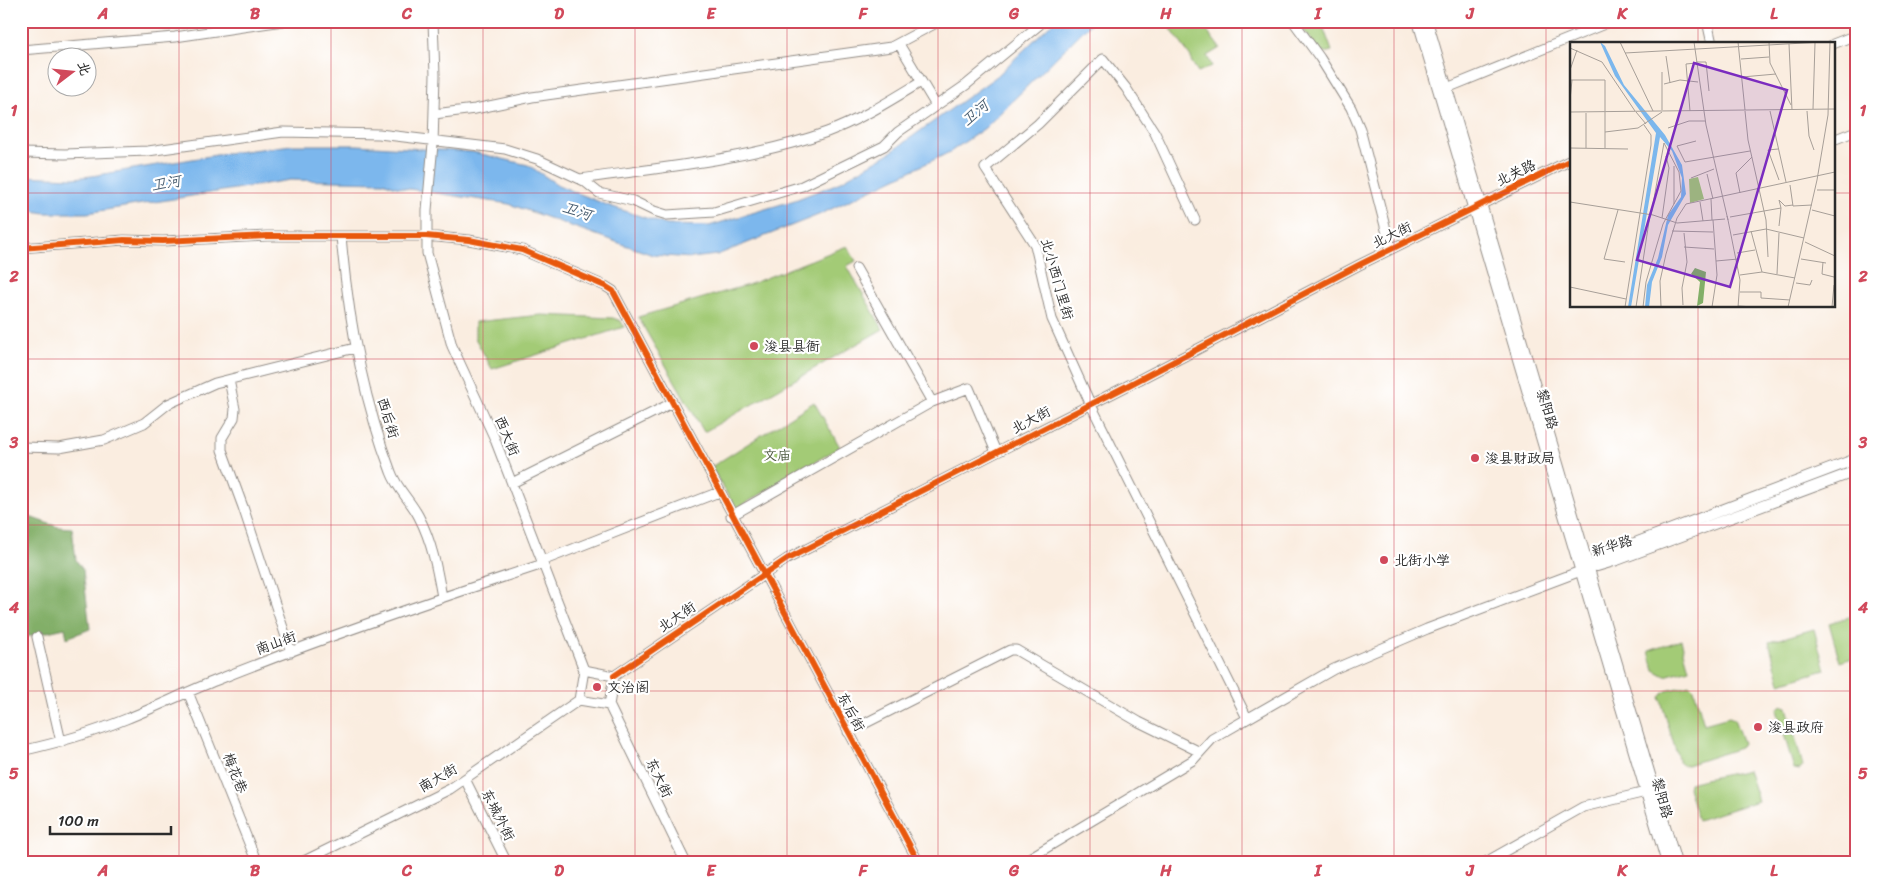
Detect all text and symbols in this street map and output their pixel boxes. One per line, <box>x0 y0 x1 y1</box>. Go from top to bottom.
text: A <box>97 0 108 28</box>
text: B <box>250 0 261 28</box>
text: C <box>401 0 413 28</box>
text: D <box>554 0 564 28</box>
text: E <box>707 0 717 28</box>
text: F <box>858 0 869 28</box>
text: G <box>1008 0 1020 28</box>
text: H <box>1159 0 1172 28</box>
text: I <box>1314 0 1323 28</box>
text: J <box>1465 0 1475 28</box>
text: K <box>1616 0 1628 28</box>
text: L <box>1770 0 1778 28</box>
inset map <box>1570 42 1834 308</box>
north arrow <box>48 48 98 98</box>
text: 北 <box>70 58 98 79</box>
water label: 卫河 <box>955 91 997 133</box>
text: 1 <box>11 96 18 125</box>
text: 1 <box>1860 96 1867 125</box>
street label: 北关路 <box>1492 153 1540 193</box>
water label: 卫河 <box>149 167 186 198</box>
water label: 卫河 <box>559 194 598 229</box>
street label: 北大街 <box>1368 215 1416 255</box>
street label: 北小西门里街 <box>1033 235 1081 323</box>
text: 2 <box>8 262 19 291</box>
text: 2 <box>1857 262 1868 291</box>
place label: 浚县县衙 <box>764 334 820 359</box>
marker: 浚县县衙 <box>748 340 760 352</box>
street label: 黎阳路 <box>1529 385 1565 433</box>
street label: 西后街 <box>370 394 406 442</box>
street label: 北大街 <box>1007 399 1055 441</box>
street label: 西大街 <box>487 412 527 460</box>
text: 3 <box>9 428 19 457</box>
text: 3 <box>1858 428 1868 457</box>
park label: 文庙 <box>763 443 791 468</box>
place label: 浚县财政局 <box>1485 446 1555 471</box>
marker: 浚县财政局 <box>1469 452 1481 464</box>
street label: 新华路 <box>1588 528 1636 564</box>
place label: 北街小学 <box>1394 548 1450 573</box>
marker: 北街小学 <box>1378 554 1390 566</box>
text: 4 <box>8 593 19 622</box>
text: 4 <box>1857 593 1868 622</box>
street label: 北大街 <box>653 595 701 639</box>
street label: 南山街 <box>252 624 300 662</box>
place label: 文治阁 <box>607 675 649 700</box>
marker: 文治阁 <box>591 681 603 693</box>
street label: 东后街 <box>830 688 872 736</box>
place label: 浚县政府 <box>1768 715 1824 740</box>
marker: 浚县政府 <box>1752 721 1764 733</box>
street label: 梅花巷 <box>216 749 255 798</box>
street label: 东大街 <box>639 754 679 802</box>
street label: 南大街 <box>414 757 462 799</box>
text: 5 <box>9 759 19 788</box>
text: 5 <box>1858 759 1868 788</box>
street label: 黎阳路 <box>1644 774 1680 822</box>
street label: 东城外街 <box>474 784 522 846</box>
scale bar <box>50 804 171 836</box>
text: 100 m <box>58 808 99 834</box>
text: A <box>97 856 108 884</box>
text: B <box>250 856 261 884</box>
text: C <box>401 856 413 884</box>
text: D <box>554 856 564 884</box>
text: E <box>707 856 717 884</box>
text: F <box>858 856 869 884</box>
text: G <box>1008 856 1020 884</box>
text: H <box>1159 856 1172 884</box>
text: I <box>1314 856 1323 884</box>
text: J <box>1465 856 1475 884</box>
text: K <box>1616 856 1628 884</box>
text: L <box>1770 856 1778 884</box>

